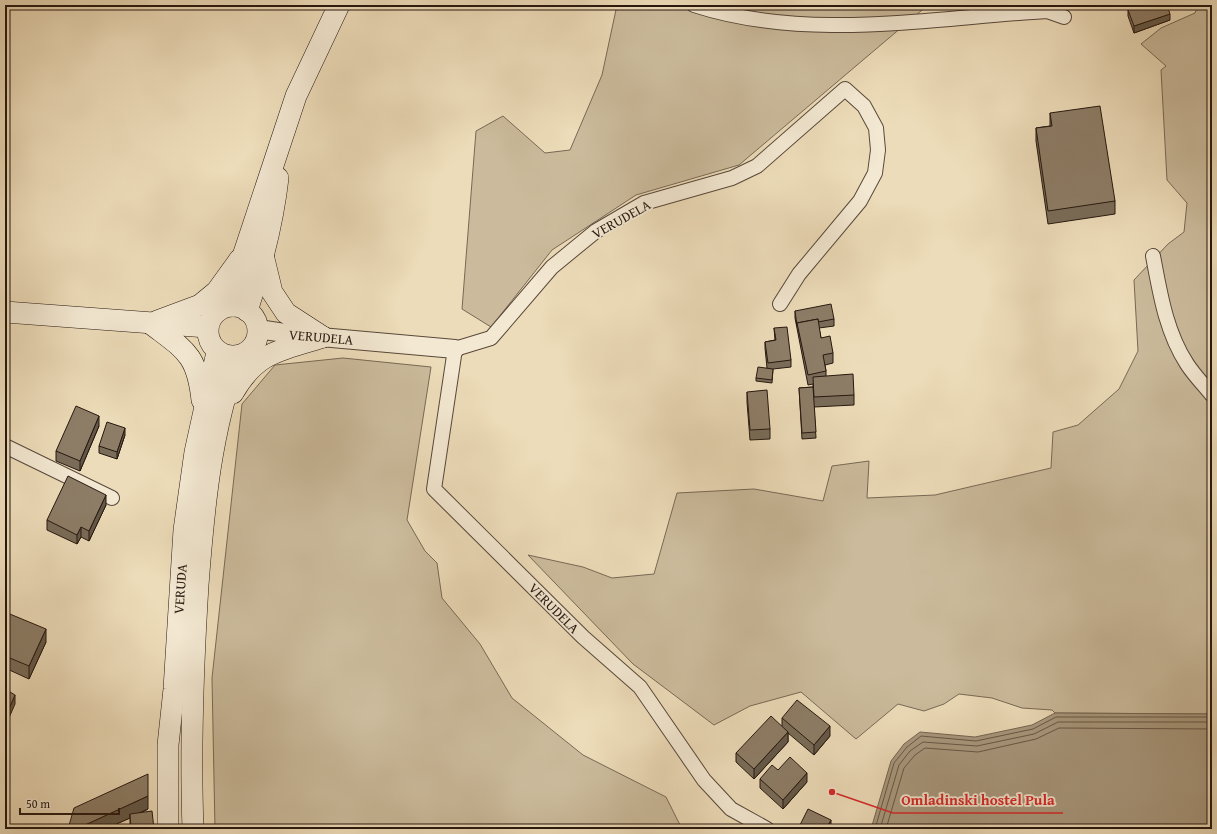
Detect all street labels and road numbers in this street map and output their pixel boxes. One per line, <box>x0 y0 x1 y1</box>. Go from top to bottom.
street label: VERUDELA <box>588 194 654 243</box>
street label: VERUDELA <box>288 324 354 350</box>
street label: VERUDA <box>168 563 192 615</box>
street label: VERUDELA <box>524 578 584 638</box>

